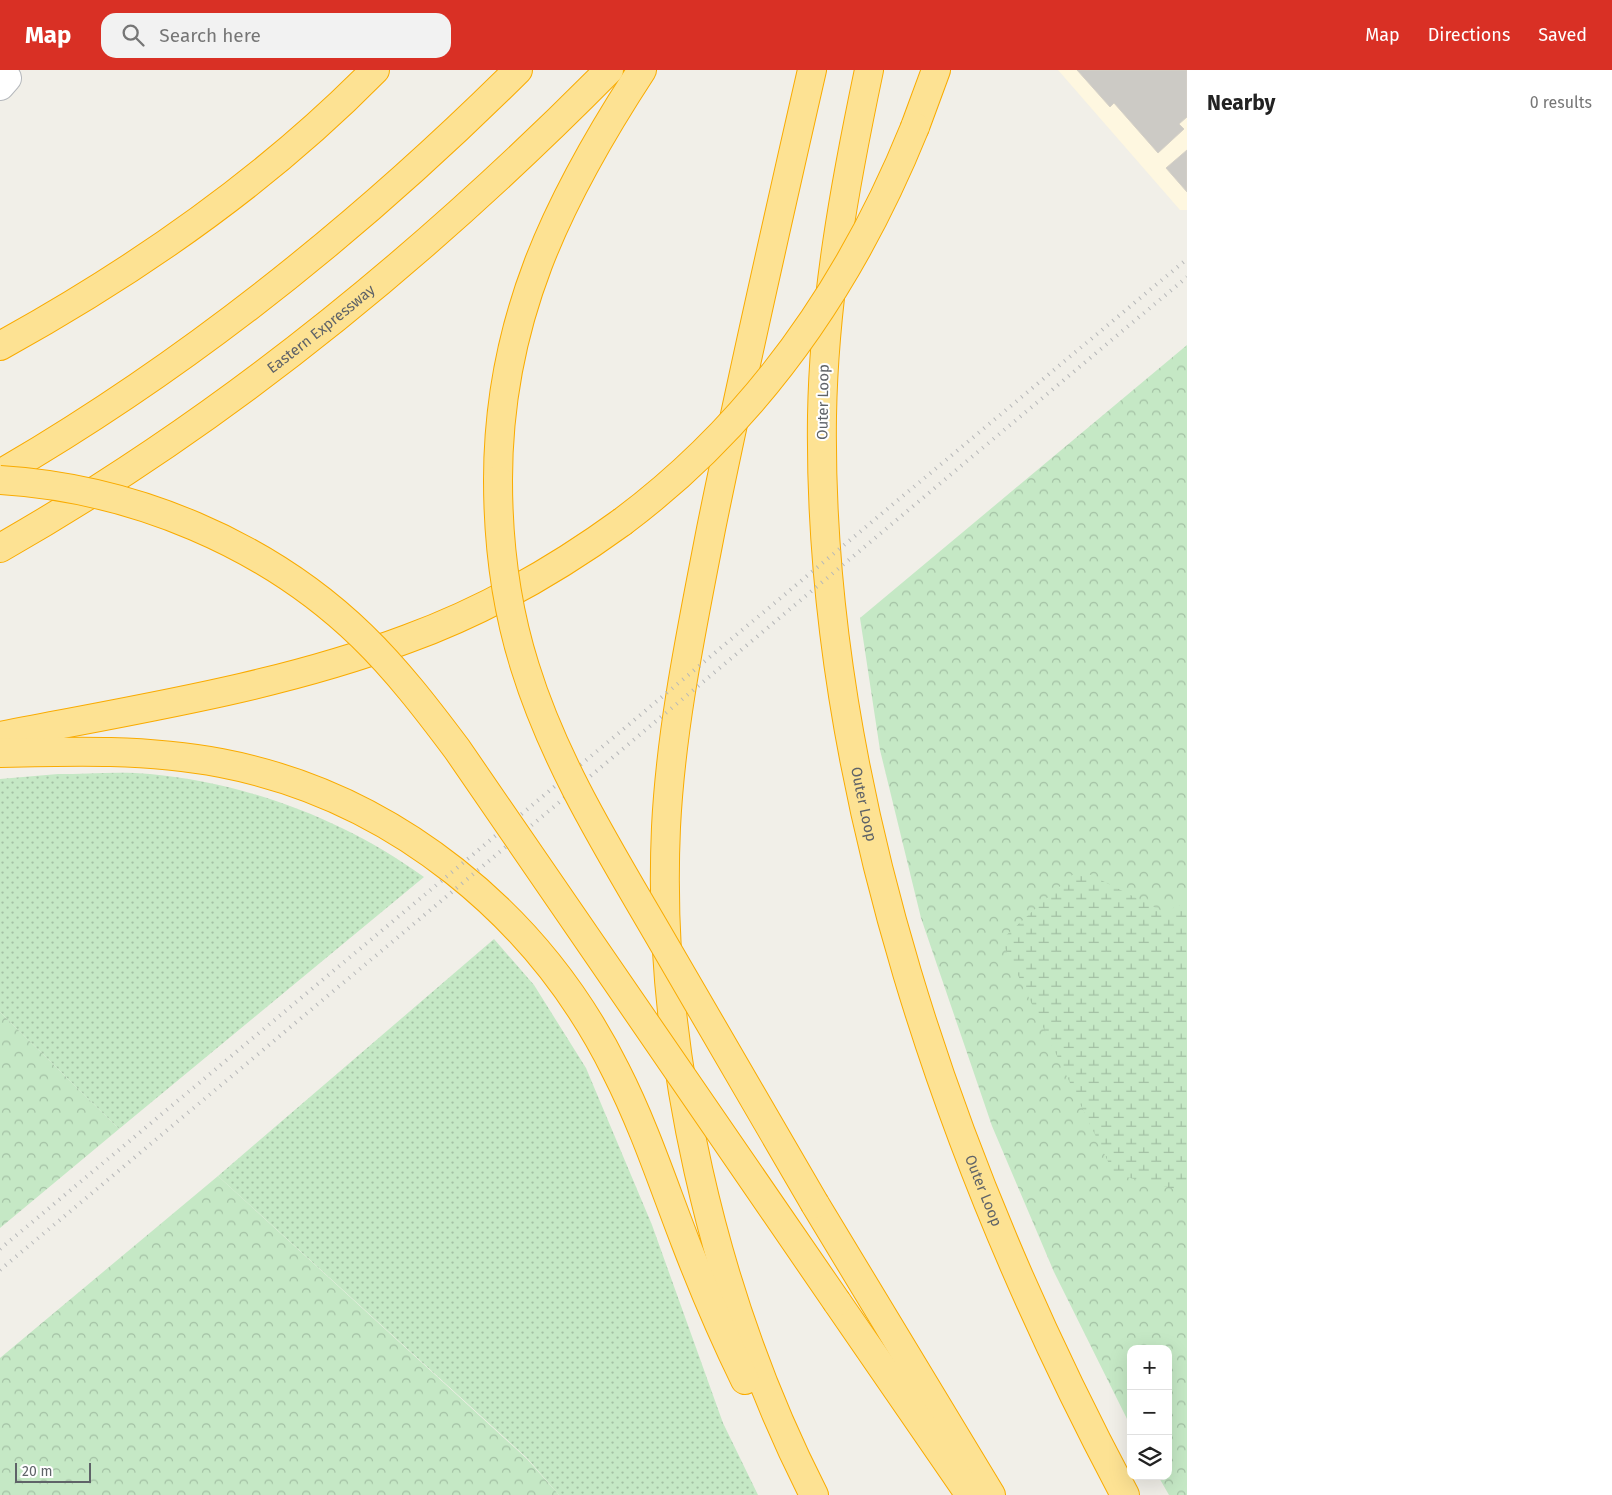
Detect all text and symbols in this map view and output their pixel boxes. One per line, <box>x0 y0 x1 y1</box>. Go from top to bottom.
search box <box>101 13 451 58</box>
text: Map <box>25 21 71 49</box>
icon: search <box>119 21 147 49</box>
text: Search here <box>159 24 261 47</box>
text: Map <box>1365 24 1400 46</box>
text: Directions <box>1428 24 1510 46</box>
text: Saved <box>1538 24 1587 46</box>
text: Nearby <box>1207 90 1275 116</box>
text: 0 results <box>1530 93 1592 112</box>
street label: Eastern Expressway <box>264 280 379 377</box>
street label: Outer Loop <box>813 364 833 440</box>
street label: Outer Loop <box>847 765 881 843</box>
street label: Outer Loop <box>961 1152 1006 1229</box>
map controls <box>1127 1345 1172 1480</box>
button: + <box>1127 1345 1172 1390</box>
button: − <box>1127 1390 1172 1435</box>
button: layers <box>1127 1435 1172 1480</box>
scale bar <box>15 1460 91 1483</box>
text: 20 m <box>22 1463 52 1480</box>

